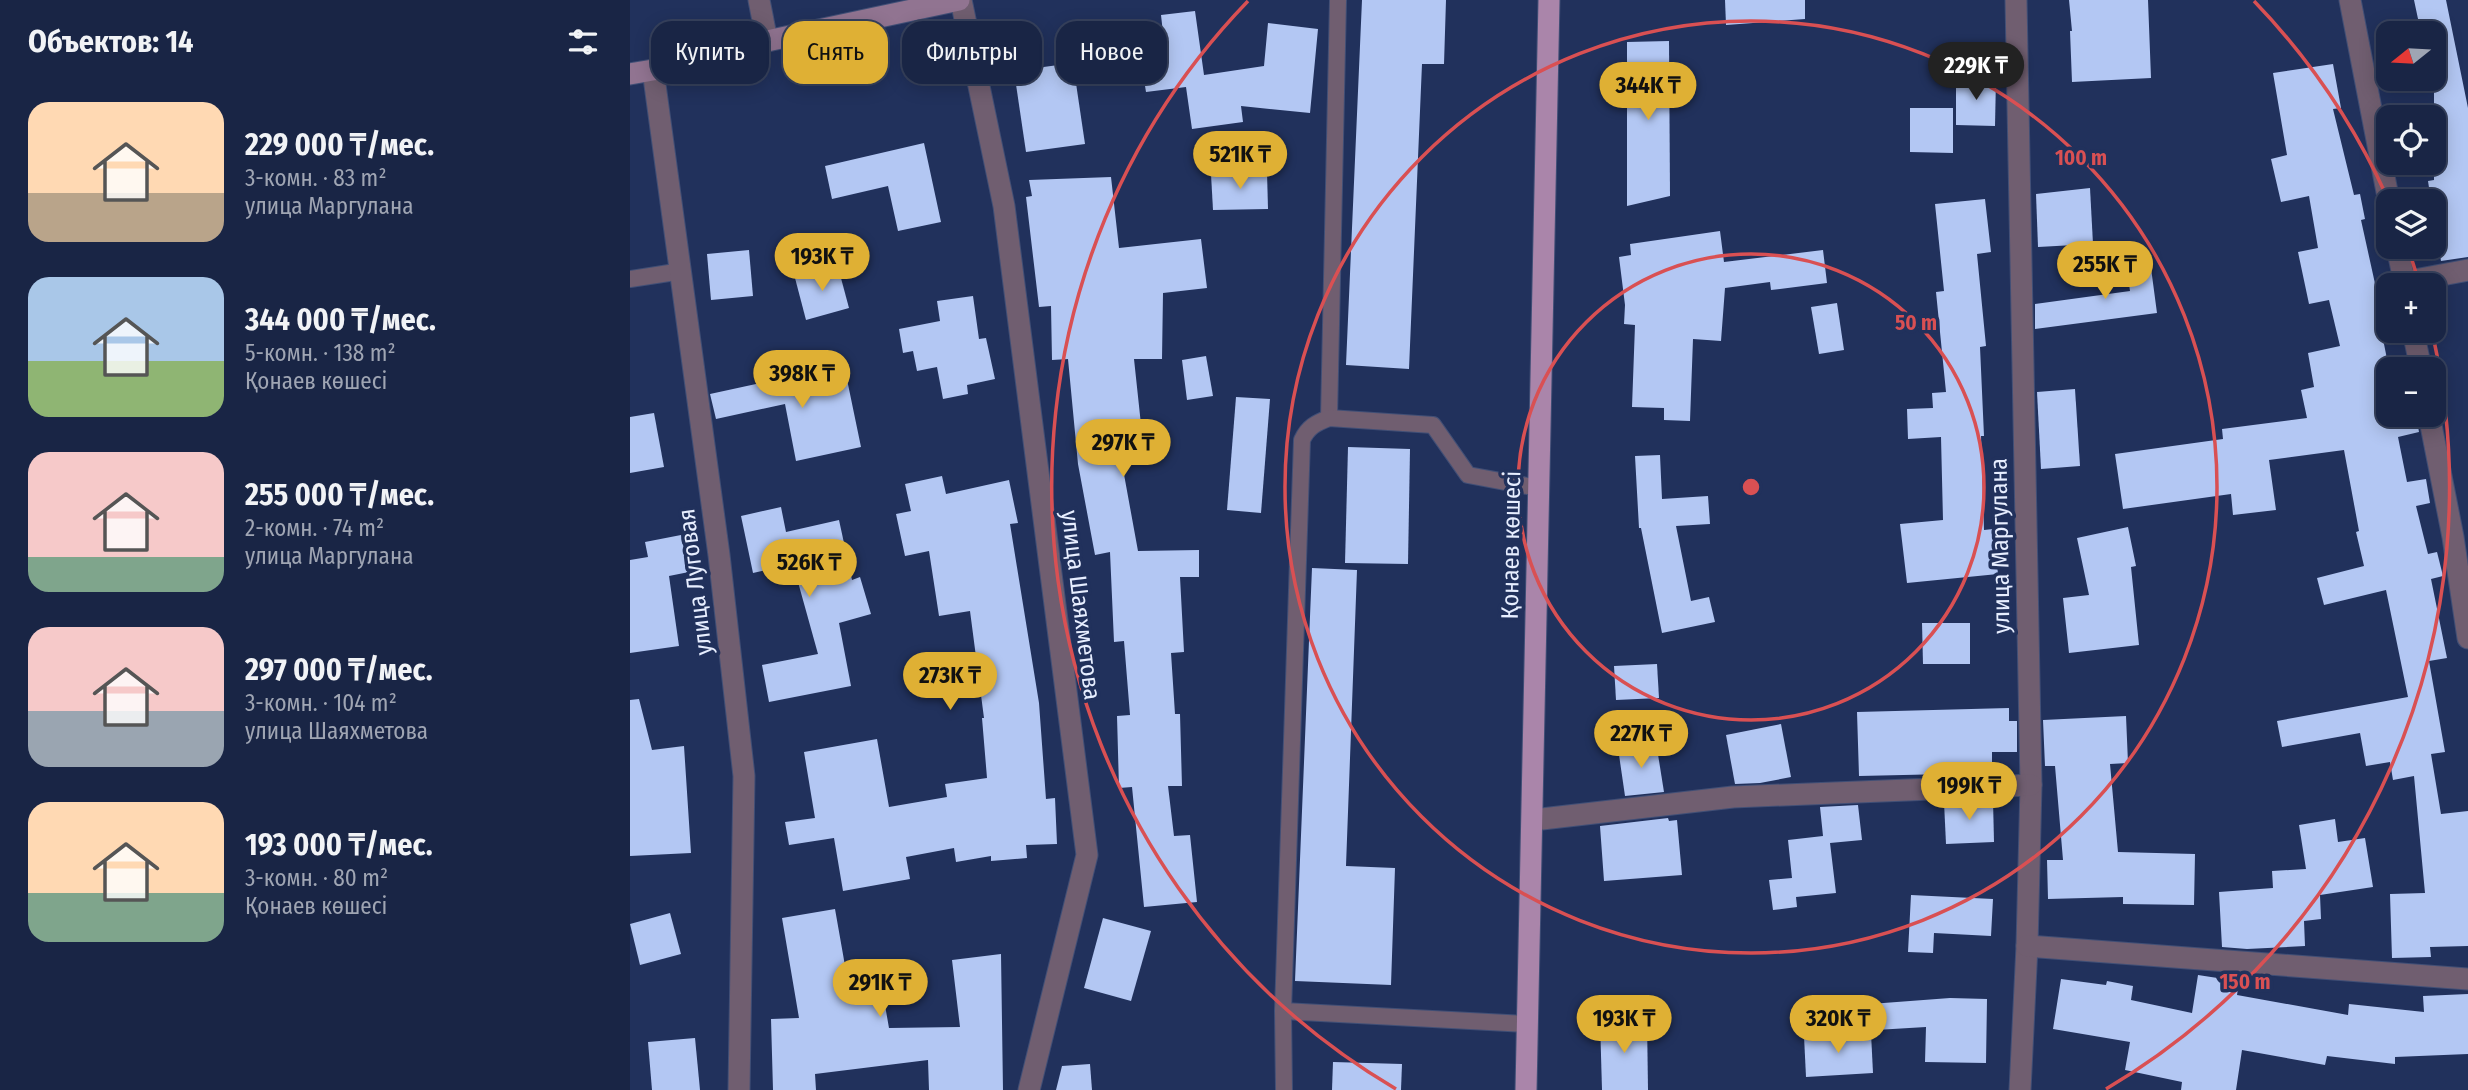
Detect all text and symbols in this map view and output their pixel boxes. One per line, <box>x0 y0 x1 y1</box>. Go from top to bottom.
chip: Купить <box>651 21 769 84</box>
chip: Снять <box>783 21 888 84</box>
chip: Фильтры <box>902 21 1042 84</box>
chip: Новое <box>1056 21 1167 84</box>
north arrow <box>2376 21 2446 91</box>
map controls <box>2376 21 2446 427</box>
icon: filters <box>564 23 602 61</box>
text: Объектов: 14 <box>28 24 194 60</box>
pin: 229K ₸ <box>1919 42 2033 102</box>
text: 229K ₸ <box>1944 51 2008 79</box>
pin: 344K ₸ <box>1591 62 1705 122</box>
text: 344K ₸ <box>1615 71 1681 99</box>
button: locate <box>2376 105 2446 175</box>
text: 229 000 ₸/мес. <box>245 127 434 163</box>
icon: home <box>84 130 168 214</box>
pin: 521K ₸ <box>1183 132 1297 191</box>
text: 521K ₸ <box>1209 140 1271 168</box>
text: 100 m <box>2055 145 2107 171</box>
text: 3-комн. · 83 m² <box>245 164 387 192</box>
button: layers <box>2376 189 2446 259</box>
text: улица Маргулана <box>245 192 413 220</box>
pin: 193K ₸ <box>765 233 879 293</box>
text: 193K ₸ <box>791 242 853 270</box>
pin: 255K ₸ <box>2048 242 2162 301</box>
text: 255K ₸ <box>2073 250 2137 278</box>
button: + <box>2376 273 2446 343</box>
text: 344 000 ₸/мес. <box>245 302 436 338</box>
icon: home <box>84 305 168 389</box>
text: 50 m <box>1895 310 1937 336</box>
text: 5-комн. · 138 m² <box>245 339 396 367</box>
pin: 398K ₸ <box>745 350 859 410</box>
button: − <box>2376 357 2446 427</box>
text: 398K ₸ <box>769 359 835 387</box>
text: Қонаев көшесі <box>245 367 387 395</box>
pin: 297K ₸ <box>1066 420 1180 479</box>
text: 297K ₸ <box>1092 428 1154 456</box>
street label: улица Маргулана <box>1984 458 2016 634</box>
street label: Қонаев көшесі <box>1496 470 1526 620</box>
centre of rings <box>1739 475 1763 499</box>
text: 255 000 ₸/мес. <box>245 477 434 513</box>
icon: home <box>84 480 168 564</box>
street label: улица Луговая <box>672 507 718 657</box>
street label: улица Шаяхметова <box>1055 509 1107 701</box>
text: 2-комн. · 74 m² <box>245 514 384 542</box>
pin: 526K ₸ <box>752 540 866 599</box>
text: улица Маргулана <box>245 542 413 570</box>
text: 526K ₸ <box>777 548 841 576</box>
text: 297 000 ₸/мес. <box>245 652 433 688</box>
pin: 273K ₸ <box>893 652 1007 712</box>
icon: home <box>84 655 168 739</box>
text: 273K ₸ <box>919 661 981 689</box>
text: 3-комн. · 104 m² <box>245 689 397 717</box>
pin: 227K ₸ <box>1584 710 1698 770</box>
text: улица Шаяхметова <box>245 717 428 745</box>
text: 227K ₸ <box>1610 719 1672 747</box>
pin: 199K ₸ <box>1912 762 2026 822</box>
text: 199K ₸ <box>1937 771 2001 799</box>
text: 193 000 ₸/мес. <box>245 827 433 863</box>
icon: home <box>84 830 168 914</box>
text: 3-комн. · 80 m² <box>245 864 388 892</box>
text: Қонаев көшесі <box>245 892 387 920</box>
pin: 291K ₸ <box>823 960 937 1019</box>
text: 291K ₸ <box>849 968 911 996</box>
text: 150 m <box>2219 969 2271 995</box>
pin: 193K ₸ <box>1567 996 1681 1055</box>
pin: 320K ₸ <box>1781 996 1895 1055</box>
text: 193K ₸ <box>1593 1004 1655 1032</box>
text: 320K ₸ <box>1806 1004 1870 1032</box>

